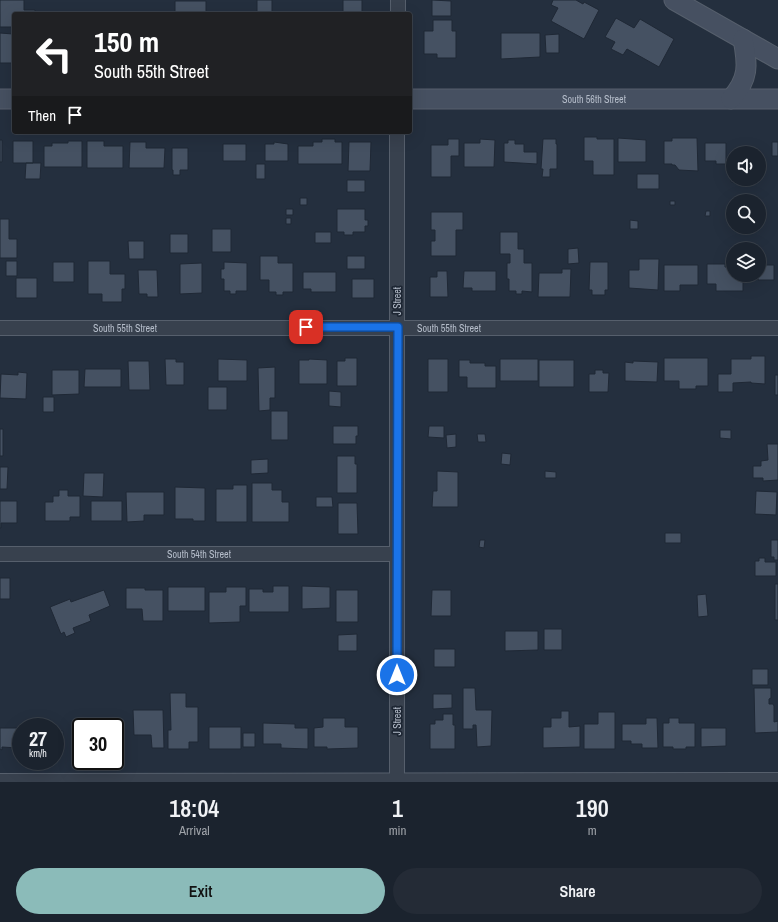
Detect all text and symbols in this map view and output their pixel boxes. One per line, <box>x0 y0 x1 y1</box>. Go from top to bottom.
text: 150 m <box>94 23 159 61</box>
icon: left <box>28 28 80 80</box>
text: South 55th Street <box>94 59 209 84</box>
street label: South 56th Street <box>562 93 627 106</box>
icon: arrive <box>64 104 86 126</box>
text: Then <box>28 105 56 126</box>
map controls <box>726 146 766 282</box>
button: sound <box>726 146 766 186</box>
button: search <box>726 194 766 234</box>
button: layers <box>726 242 766 282</box>
street label: J Street <box>391 286 404 315</box>
pin <box>289 310 323 344</box>
icon: arrive <box>295 316 317 338</box>
street label: South 55th Street <box>93 322 158 335</box>
street label: South 55th Street <box>417 322 482 335</box>
street label: South 54th Street <box>167 548 232 561</box>
position arrow <box>376 654 418 696</box>
street label: J Street <box>391 706 404 735</box>
speed limit sign: 30 <box>72 718 124 770</box>
text: 27 <box>29 725 47 752</box>
text: km/h <box>29 747 47 760</box>
text: 18:04 <box>169 792 219 824</box>
text: 1 <box>392 792 403 824</box>
text: 190 <box>576 792 609 824</box>
text: Arrival <box>179 822 210 839</box>
text: min <box>389 822 406 839</box>
text: m <box>588 822 597 839</box>
button: Exit <box>16 868 385 914</box>
button: Share <box>393 868 762 914</box>

